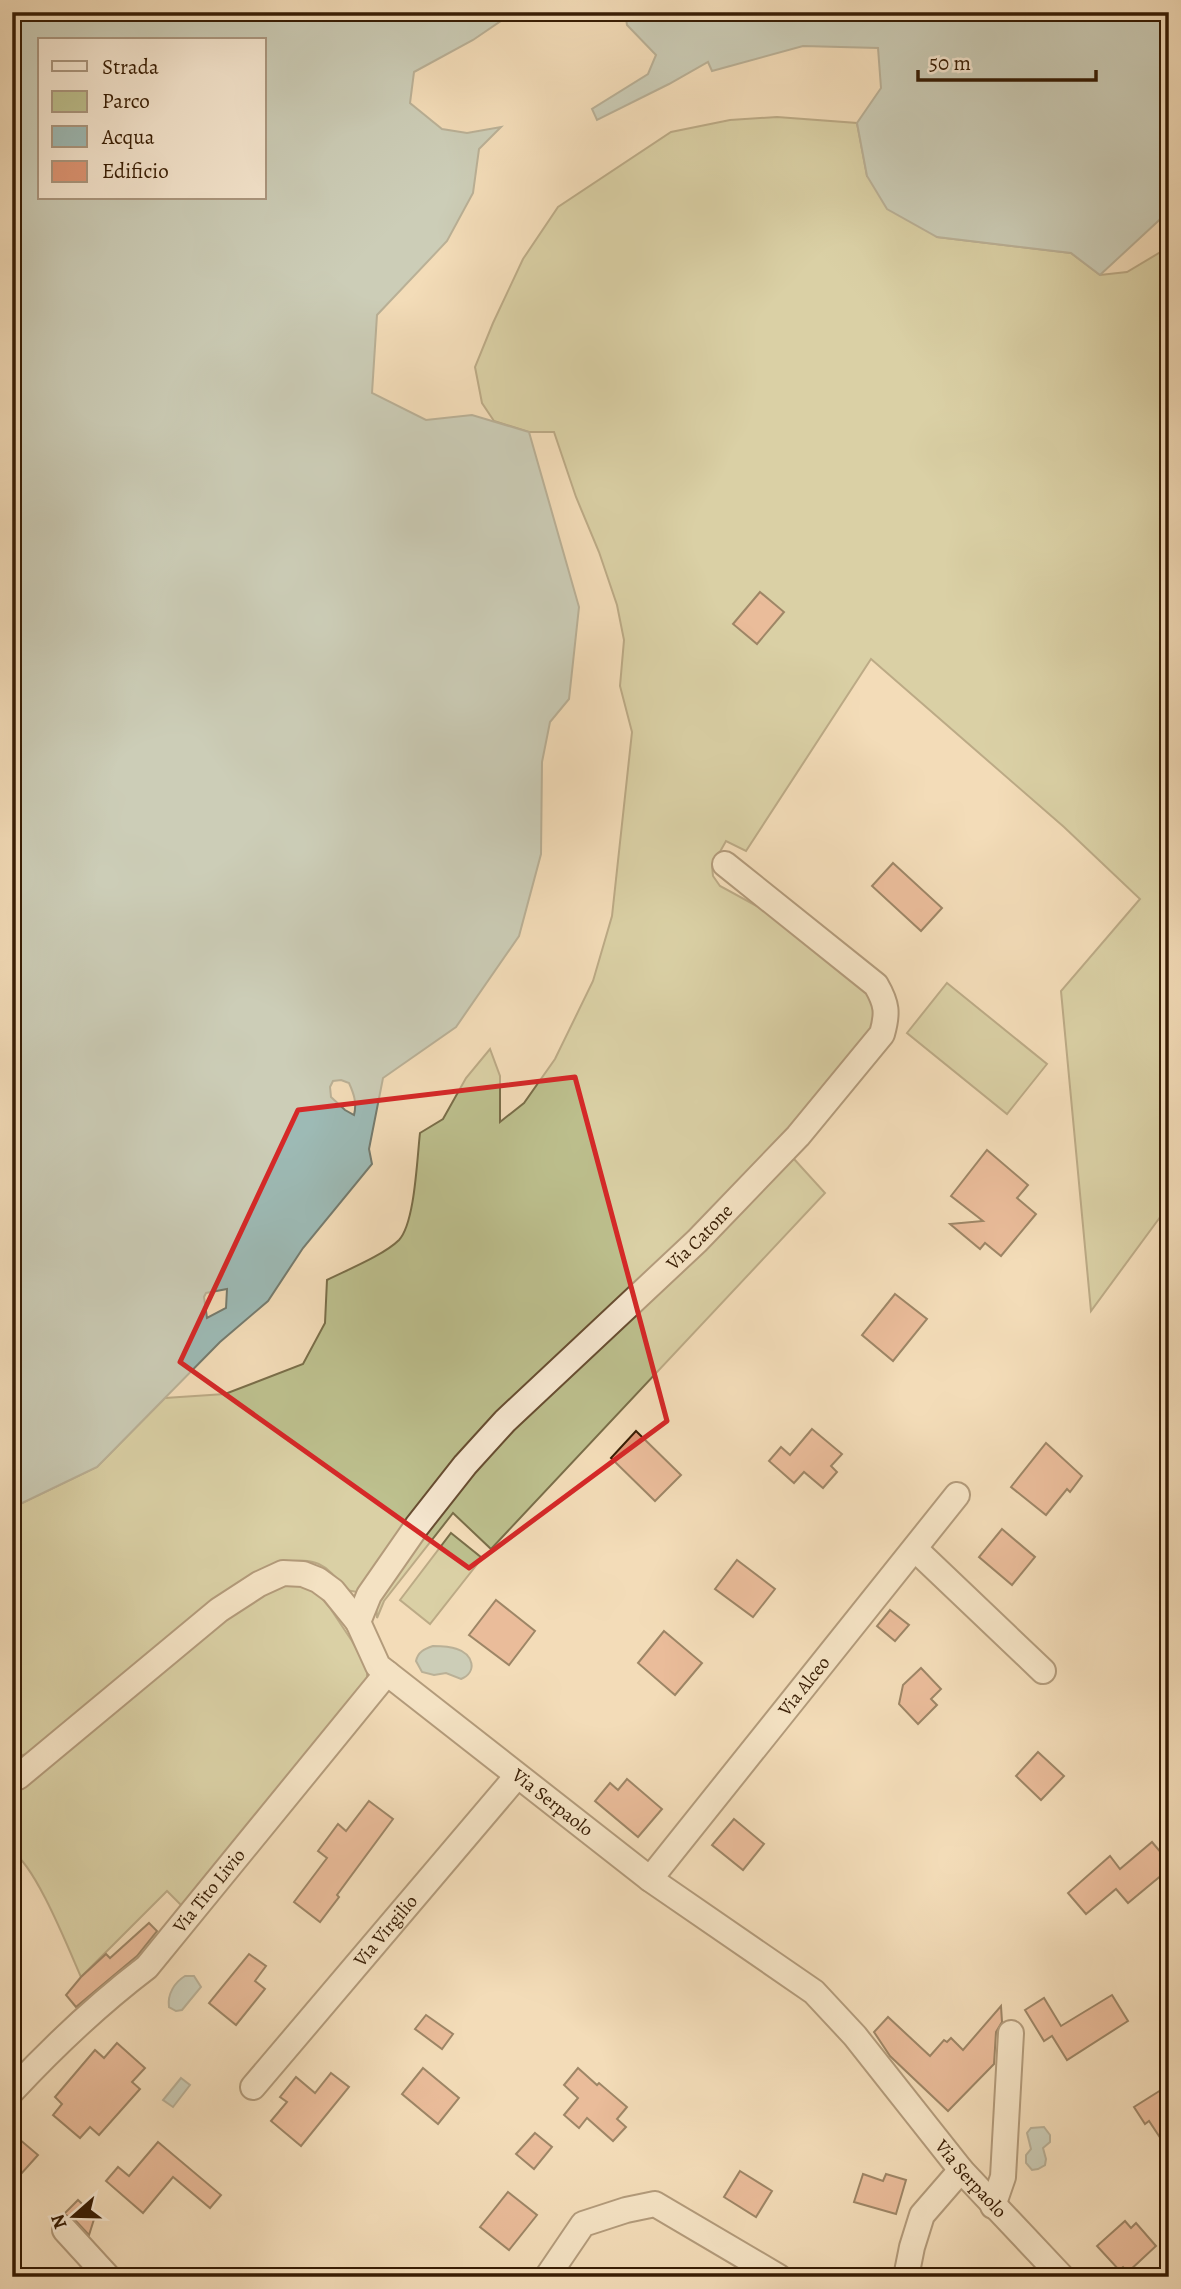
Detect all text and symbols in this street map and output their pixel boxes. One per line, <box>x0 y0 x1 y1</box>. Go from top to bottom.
legend <box>38 38 266 200</box>
scale bar <box>918 38 1097 82</box>
text: 50 m <box>929 49 971 77</box>
text: Strada <box>102 53 159 81</box>
text: Parco <box>102 87 150 115</box>
text: Acqua <box>101 123 155 151</box>
text: Edificio <box>102 157 169 185</box>
street label: Via Catone <box>660 1198 739 1277</box>
street label: Via Alceo <box>772 1651 836 1722</box>
street label: Via Serpaolo <box>506 1762 599 1843</box>
street label: Via Tito Livio <box>166 1843 252 1939</box>
street label: Via Virgilio <box>347 1889 424 1973</box>
street label: Via Serpaolo <box>928 2133 1013 2224</box>
north arrow <box>38 2180 108 2250</box>
text: N <box>44 2210 74 2232</box>

